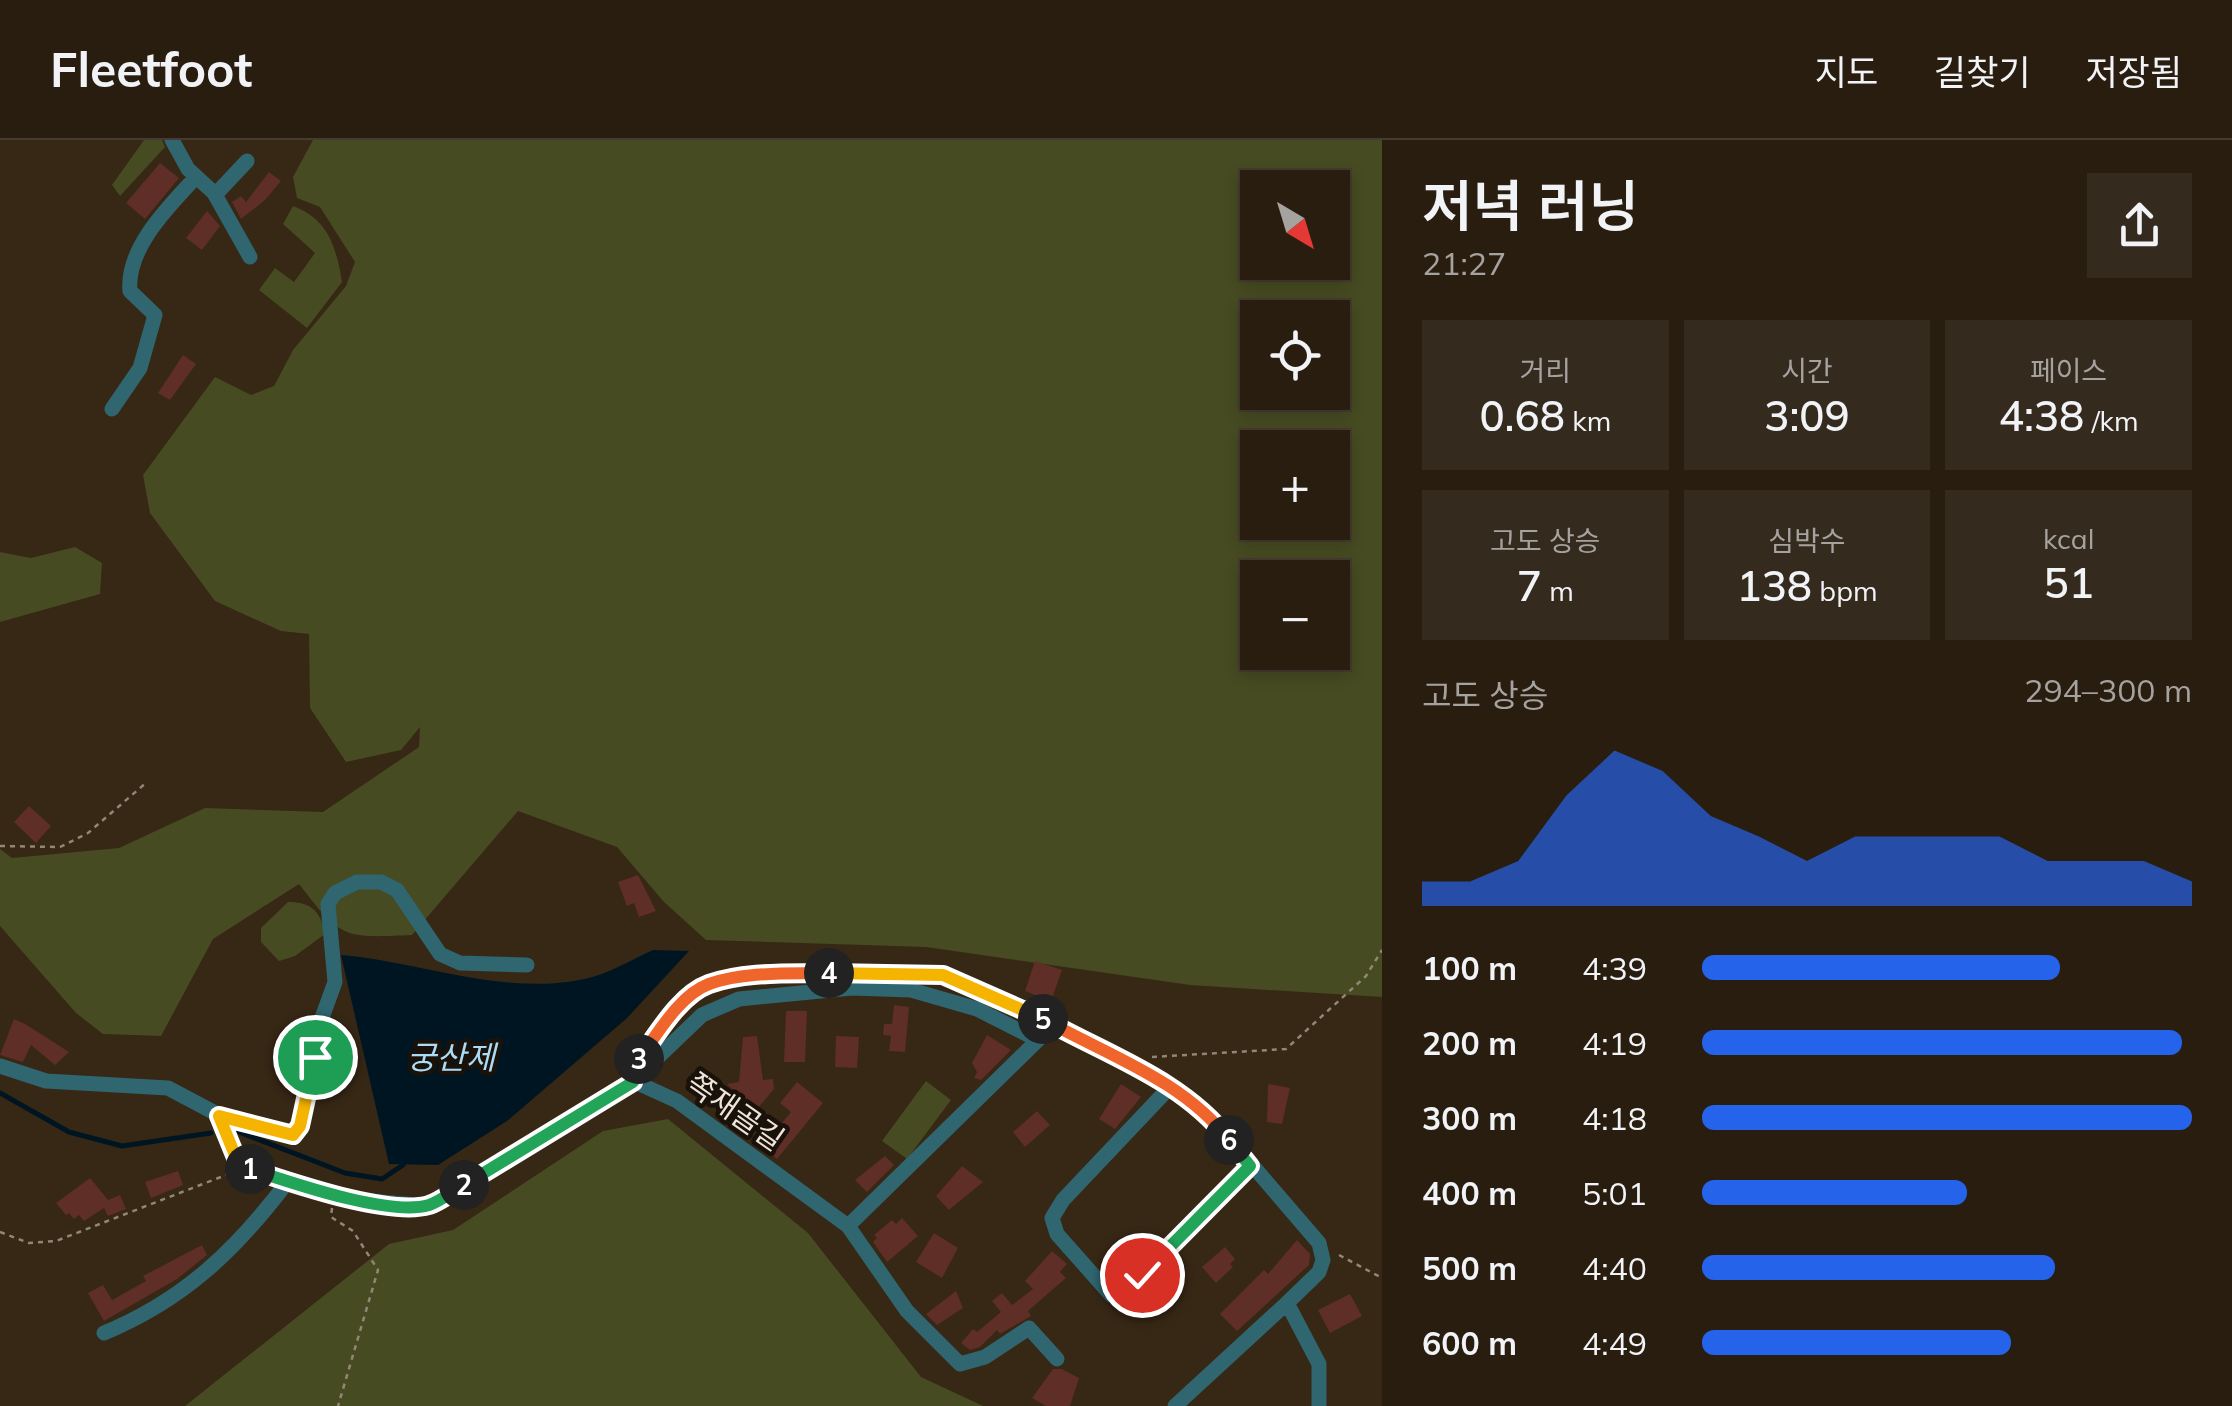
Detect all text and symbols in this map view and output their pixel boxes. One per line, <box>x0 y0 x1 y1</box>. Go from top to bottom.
text: Fleetfoot <box>50 39 252 99</box>
text: 지도 <box>1814 50 1879 94</box>
text: 길찾기 <box>1934 50 2030 94</box>
text: 저장됨 <box>2085 50 2182 94</box>
north arrow <box>1240 170 1350 280</box>
map controls <box>1240 170 1350 670</box>
text: 저녁 러닝 <box>1422 171 1639 240</box>
button: share <box>2087 173 2192 278</box>
text: 21:27 <box>1422 243 1506 283</box>
button: locate <box>1240 300 1350 410</box>
text: 거리 <box>1520 353 1571 388</box>
text: 시간 <box>1781 353 1833 388</box>
text: 페이스 <box>2030 353 2107 388</box>
text: 0.68 <box>1479 389 1565 442</box>
text: 3:09 <box>1764 389 1850 442</box>
text: 4:38 <box>1999 389 2084 442</box>
text: km <box>1565 403 1611 438</box>
text: /km <box>2084 403 2139 438</box>
button: + <box>1240 430 1350 540</box>
text: kcal <box>2043 521 2094 556</box>
text: 고도 상승 <box>1490 523 1601 558</box>
text: 심박수 <box>1768 523 1846 558</box>
text: 51 <box>2043 556 2094 609</box>
text: 7 <box>1517 559 1542 612</box>
text: 138 <box>1736 559 1812 612</box>
button: − <box>1240 560 1350 670</box>
text: m <box>1542 573 1574 608</box>
text: bpm <box>1812 573 1878 608</box>
text: 294–300 m <box>2024 670 2192 710</box>
text: 고도 상승 <box>1422 675 1548 715</box>
pin: 4 <box>804 948 854 998</box>
text: 100 m <box>1422 948 1517 988</box>
text: 4:39 <box>1582 948 1647 988</box>
text: 4 <box>821 955 837 990</box>
pin: 5 <box>1018 994 1068 1044</box>
text: 5 <box>1035 1001 1051 1036</box>
pin <box>273 1015 358 1100</box>
text: 200 m <box>1422 1023 1517 1063</box>
text: 4:19 <box>1582 1023 1647 1063</box>
icon: arrive <box>288 1030 343 1085</box>
pin: 3 <box>614 1034 664 1084</box>
water label: 궁산제 <box>407 1037 499 1077</box>
text: 3 <box>631 1041 647 1076</box>
street label: 쪽재골길 <box>679 1064 792 1158</box>
text: 300 m <box>1422 1098 1517 1138</box>
text: 4:18 <box>1582 1098 1647 1138</box>
pin: 6 <box>1204 1115 1254 1165</box>
text: 6 <box>1221 1122 1237 1157</box>
pin: 1 <box>225 1144 275 1194</box>
text: 1 <box>242 1151 258 1186</box>
pin: 2 <box>439 1160 489 1210</box>
text: 2 <box>456 1167 472 1202</box>
text: 400 m <box>1422 1173 1517 1213</box>
text: 5:01 <box>1582 1173 1647 1213</box>
pin <box>1100 1233 1185 1318</box>
icon: check <box>1115 1248 1170 1303</box>
text: 500 m <box>1422 1248 1517 1288</box>
text: 4:40 <box>1582 1248 1647 1288</box>
text: 600 m <box>1422 1323 1517 1363</box>
text: 4:49 <box>1582 1323 1647 1363</box>

